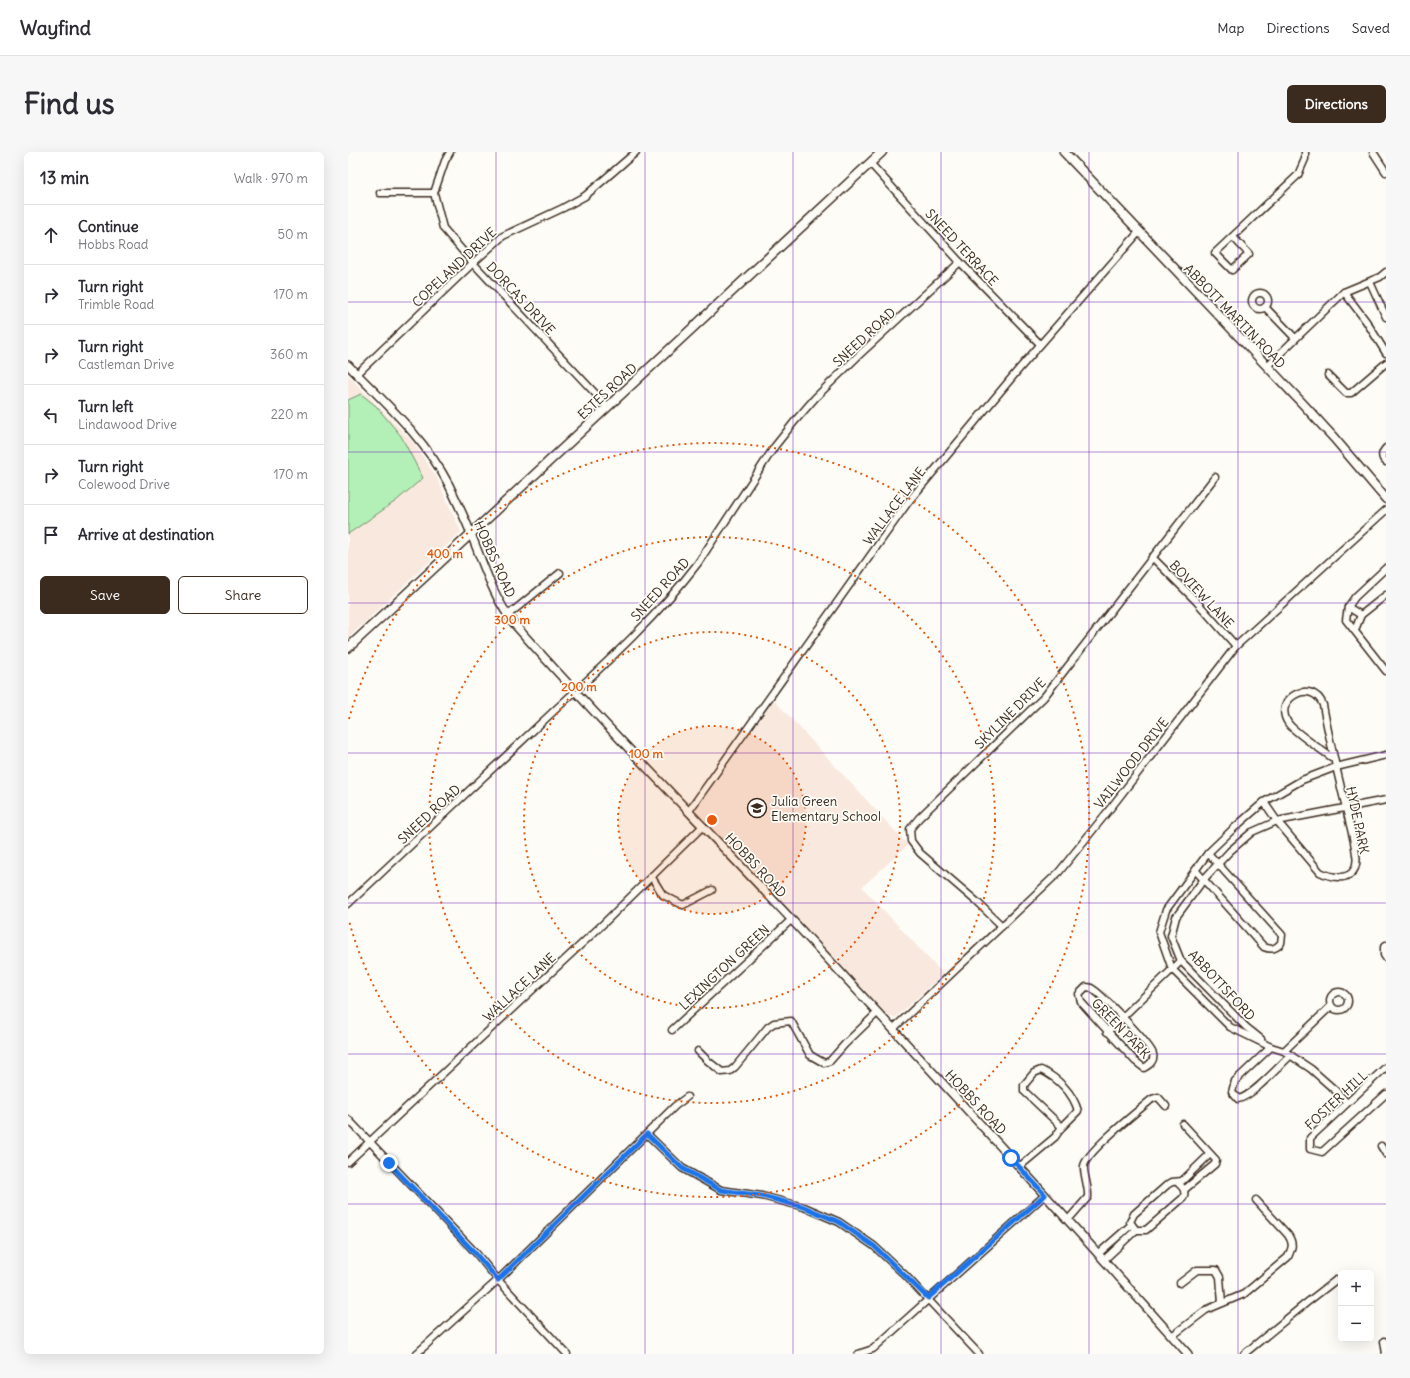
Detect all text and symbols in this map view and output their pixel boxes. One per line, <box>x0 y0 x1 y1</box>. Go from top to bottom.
text: Wayfind <box>20 16 91 40</box>
text: Map <box>1217 19 1244 37</box>
text: Directions <box>1266 19 1330 37</box>
text: Saved <box>1352 19 1390 37</box>
button: Directions <box>1287 85 1386 123</box>
text: Find us <box>24 86 115 122</box>
text: 13 min <box>40 167 89 189</box>
text: Walk · 970 m <box>234 170 308 187</box>
street label: SNEED TERRACE <box>922 205 1002 290</box>
text: Continue <box>78 217 139 236</box>
icon: ahead <box>40 224 62 246</box>
street label: COPELAND DRIVE <box>409 224 500 311</box>
text: 50 m <box>277 226 308 243</box>
text: Hobbs Road <box>78 236 149 253</box>
street label: DORCAS DRIVE <box>482 258 559 339</box>
street label: ABBOTT MARTIN ROAD <box>1180 260 1289 372</box>
text: Turn right <box>78 277 143 296</box>
icon: right <box>40 284 62 306</box>
text: 170 m <box>273 286 308 303</box>
text: Trimble Road <box>78 296 154 313</box>
street label: SNEED ROAD <box>829 304 899 371</box>
text: Turn right <box>78 337 143 356</box>
icon: right <box>40 344 62 366</box>
text: 360 m <box>270 346 308 363</box>
text: Castleman Drive <box>78 356 174 373</box>
street label: ESTES ROAD <box>574 359 641 423</box>
text: Turn left <box>78 397 133 416</box>
icon: left <box>40 404 62 426</box>
text: 220 m <box>271 406 308 423</box>
text: Lindawood Drive <box>78 416 177 433</box>
text: Turn right <box>78 457 143 476</box>
icon: right <box>40 464 62 486</box>
street label: WALLACE LANE <box>859 464 930 549</box>
text: 170 m <box>273 466 308 483</box>
text: Colewood Drive <box>78 476 170 493</box>
street label: HOBBS ROAD <box>470 518 519 600</box>
icon: arrive <box>40 524 62 546</box>
text: Arrive at destination <box>78 525 214 544</box>
text: 400 m <box>427 546 464 561</box>
street label: SNEED ROAD <box>627 554 693 625</box>
street label: BOVIEW LANE <box>1166 557 1238 632</box>
button: Save <box>40 576 170 614</box>
button: Share <box>178 576 308 614</box>
text: 300 m <box>494 612 530 627</box>
street label: SKYLINE DRIVE <box>971 674 1050 753</box>
text: 200 m <box>561 679 597 694</box>
street label: VAILWOOD DRIVE <box>1091 714 1172 812</box>
text: 100 m <box>629 746 663 761</box>
street label: SNEED ROAD <box>394 781 464 848</box>
street label: HYDE PARK <box>1342 785 1373 855</box>
place label: Julia Green Elementary School <box>771 793 881 825</box>
school or university icon: Julia Green Elementary School <box>746 797 768 819</box>
centre of rings <box>705 813 719 827</box>
street label: HOBBS ROAD <box>721 829 790 901</box>
street label: LEXINGTON GREEN <box>676 921 773 1014</box>
street label: ABBOTTSFORD <box>1184 946 1259 1024</box>
street label: WALLACE LANE <box>479 949 560 1025</box>
street label: GREEN PARK <box>1088 995 1154 1062</box>
street label: HOBBS ROAD <box>941 1066 1010 1138</box>
street label: FOSTER HILL <box>1301 1067 1371 1134</box>
route start <box>1002 1149 1020 1167</box>
route end <box>380 1154 398 1172</box>
map controls <box>1338 1270 1374 1342</box>
button: + <box>1338 1270 1374 1306</box>
button: − <box>1338 1306 1374 1342</box>

